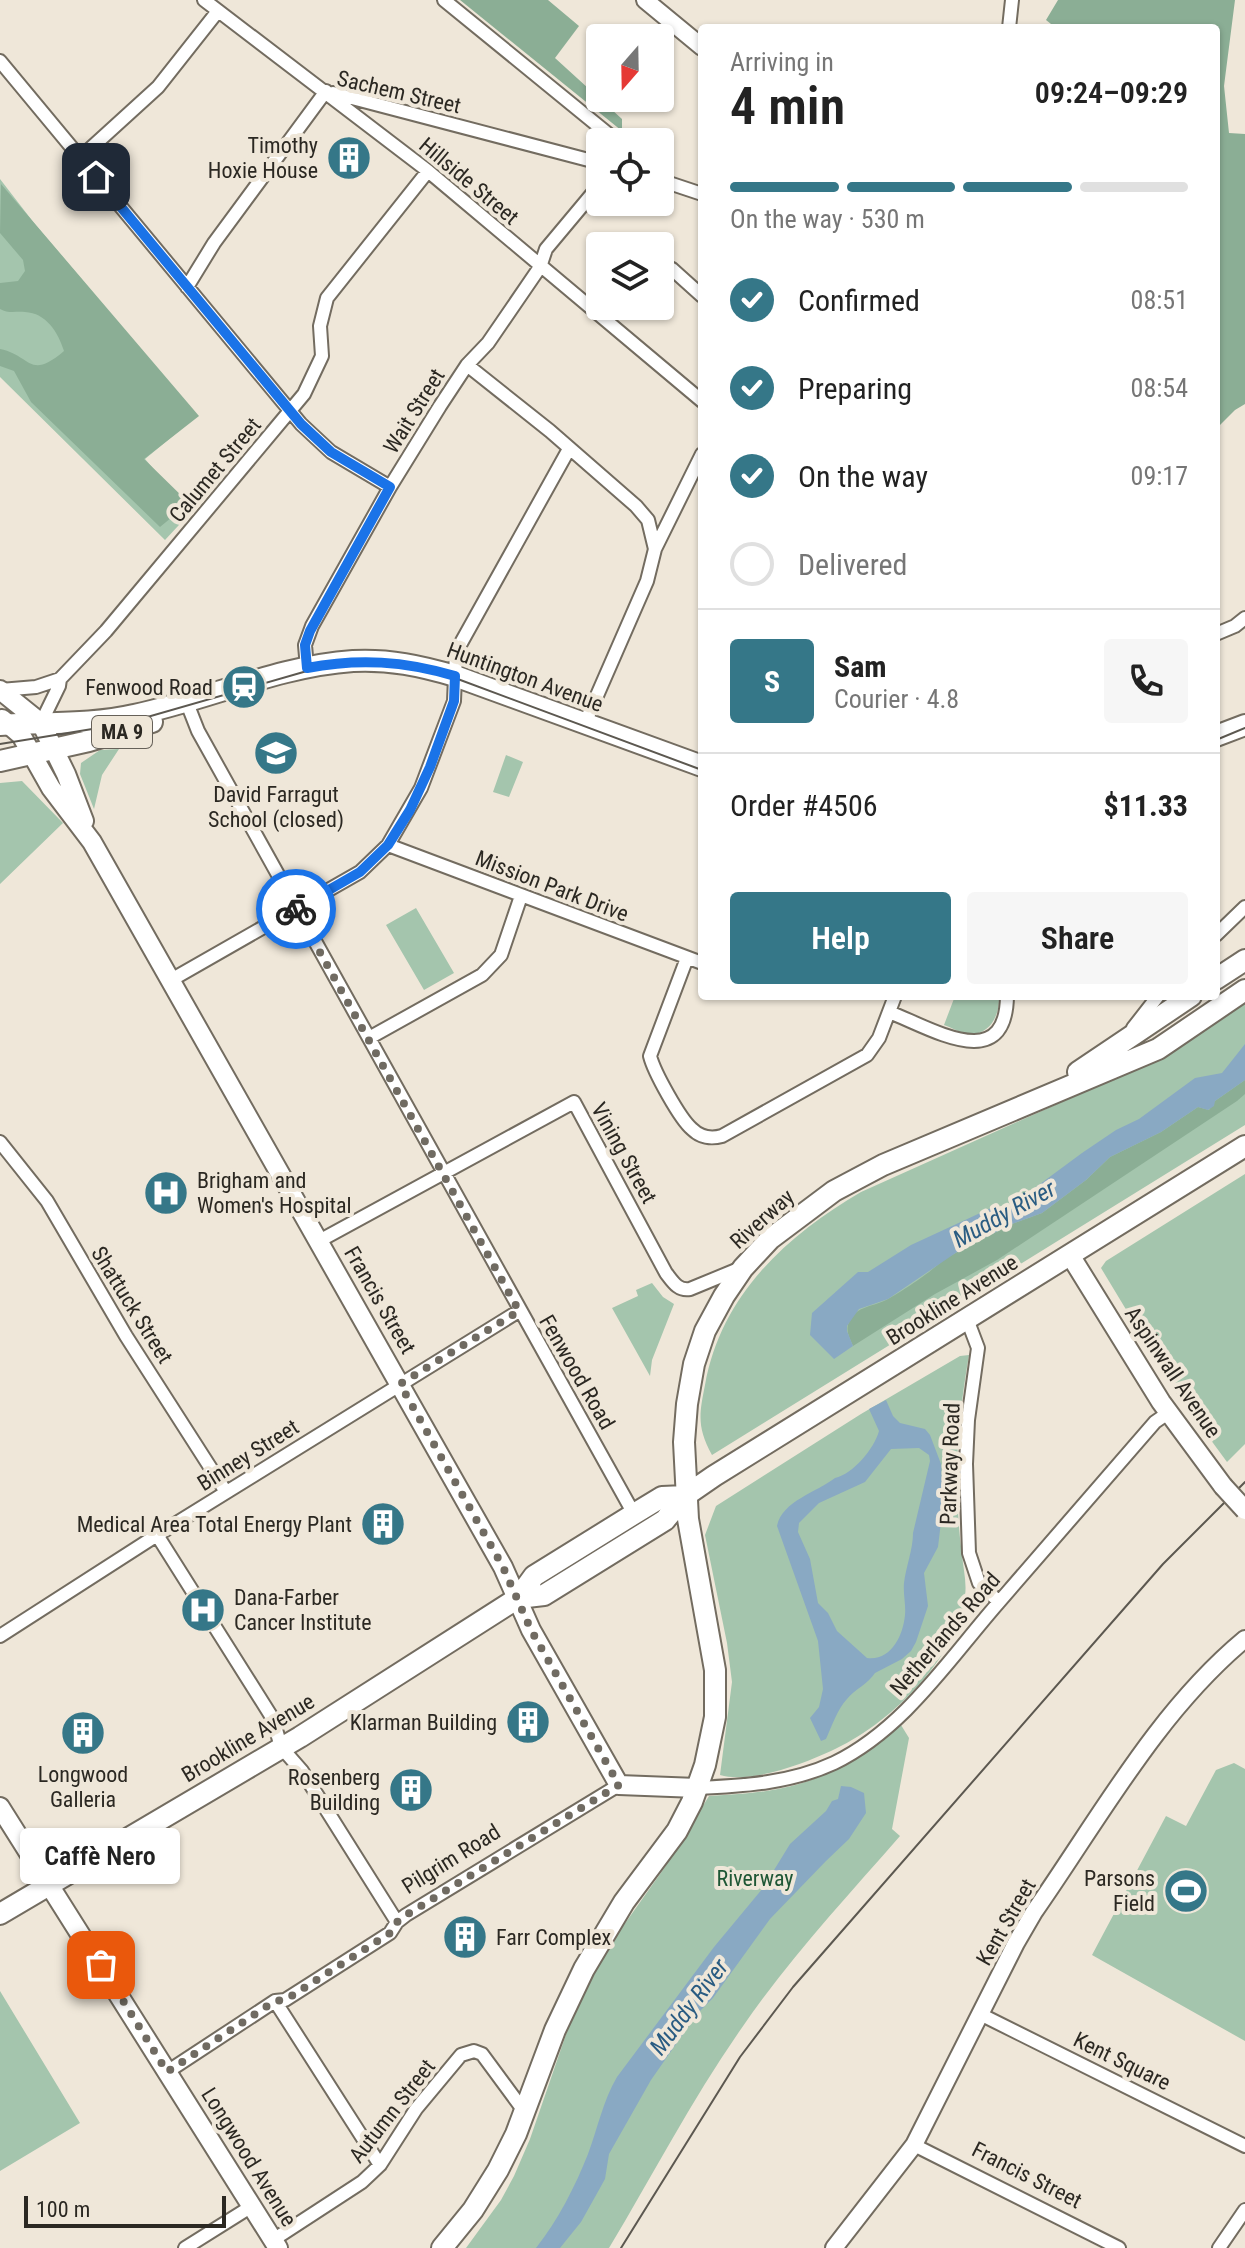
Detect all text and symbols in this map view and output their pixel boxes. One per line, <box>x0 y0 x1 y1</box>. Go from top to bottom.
north arrow <box>586 24 674 112</box>
map controls <box>586 24 674 320</box>
text: Arriving in <box>730 47 834 77</box>
street label: Sachem Street <box>335 66 463 118</box>
text: 09:24–09:29 <box>1035 75 1188 110</box>
text: 4 min <box>730 76 845 137</box>
button: locate <box>586 128 674 216</box>
street label: Hillside Street <box>414 132 524 230</box>
place label: Timothy Hoxie House <box>208 133 318 183</box>
building icon: Timothy Hoxie House <box>325 134 373 182</box>
pin <box>62 143 130 211</box>
icon: home <box>74 155 118 199</box>
text: On the way · 530 m <box>730 204 925 234</box>
button: layers <box>586 232 674 320</box>
icon: check <box>730 278 774 322</box>
text: Confirmed <box>798 283 920 318</box>
text: 08:51 <box>1131 285 1188 315</box>
street label: Wait Street <box>378 364 450 458</box>
icon: check <box>730 366 774 410</box>
text: Preparing <box>798 371 912 406</box>
text: 08:54 <box>1131 373 1188 403</box>
street label: Calumet Street <box>164 413 266 527</box>
icon: check <box>730 454 774 498</box>
text: On the way <box>798 459 928 494</box>
text: 09:17 <box>1131 461 1188 491</box>
text: Delivered <box>798 547 907 582</box>
street label: Huntington Avenue <box>443 637 607 717</box>
button: phone <box>1104 639 1188 723</box>
text: Sam <box>834 649 887 684</box>
station icon: Fenwood Road <box>220 663 268 711</box>
text: S <box>764 664 780 699</box>
place label: Fenwood Road <box>85 675 213 700</box>
text: Courier · 4.8 <box>834 684 959 714</box>
road number: MA 9 <box>92 716 152 748</box>
school or university icon: David Farragut School (closed) <box>252 729 300 777</box>
place label: David Farragut School (closed) <box>208 782 344 833</box>
text: Order #4506 <box>730 788 878 823</box>
text: $11.33 <box>1103 788 1188 823</box>
street label: Mission Park Drive <box>472 845 632 927</box>
courier <box>256 869 336 949</box>
icon: bike <box>274 887 318 931</box>
button: Help <box>730 892 951 984</box>
button: Share <box>967 892 1188 984</box>
street label: Vining Street <box>586 1098 662 1208</box>
place label: Brigham and Women's Hospital <box>197 1168 352 1218</box>
hospital icon: Brigham and Women's Hospital <box>142 1169 190 1217</box>
water label: Muddy River <box>948 1174 1061 1254</box>
street label: Riverway <box>725 1184 799 1254</box>
street label: Shattuck Street <box>86 1242 178 1368</box>
street label: Francis Street <box>339 1242 421 1358</box>
street label: Brookline Avenue <box>882 1250 1022 1350</box>
street label: Aspinwall Avenue <box>1120 1302 1226 1442</box>
street label: Fenwood Road <box>534 1310 620 1434</box>
street label: Parkway Road <box>935 1402 965 1526</box>
street label: Binney Street <box>193 1414 303 1496</box>
building icon: Medical Area Total Energy Plant <box>359 1500 407 1548</box>
place label: Medical Area Total Energy Plant <box>77 1512 352 1537</box>
street label: Netherlands Road <box>885 1567 1005 1701</box>
place label: Dana-Farber Cancer Institute <box>234 1585 372 1635</box>
hospital icon: Dana-Farber Cancer Institute <box>179 1586 227 1634</box>
street label: Brookline Avenue <box>177 1689 319 1787</box>
building icon: Klarman Building <box>504 1698 552 1746</box>
building icon: Longwood Galleria <box>59 1709 107 1757</box>
place label: Klarman Building <box>350 1710 497 1735</box>
place label: Longwood Galleria <box>38 1762 128 1812</box>
place label: Rosenberg Building <box>288 1765 380 1815</box>
building icon: Rosenberg Building <box>387 1766 435 1814</box>
street label: Pilgrim Road <box>397 1819 505 1899</box>
callout: Caffè Nero <box>21 1829 181 1885</box>
text: Caffè Nero <box>44 1841 156 1871</box>
park label: Riverway <box>716 1866 794 1891</box>
place label: Parsons Field <box>1084 1866 1155 1916</box>
sports icon: Parsons Field <box>1162 1867 1210 1915</box>
street label: Kent Street <box>971 1874 1041 1970</box>
building icon: Farr Complex <box>441 1913 489 1961</box>
place label: Farr Complex <box>496 1925 611 1950</box>
pin <box>67 1931 135 1999</box>
icon: bag <box>79 1943 123 1987</box>
water label: Muddy River <box>644 1953 735 2060</box>
street label: Kent Square <box>1069 2027 1175 2095</box>
street label: Autumn Street <box>344 2054 440 2168</box>
street label: Longwood Avenue <box>196 2083 302 2231</box>
street label: Francis Street <box>968 2137 1086 2213</box>
scale bar <box>24 2192 226 2228</box>
text: 100 m <box>36 2197 90 2222</box>

